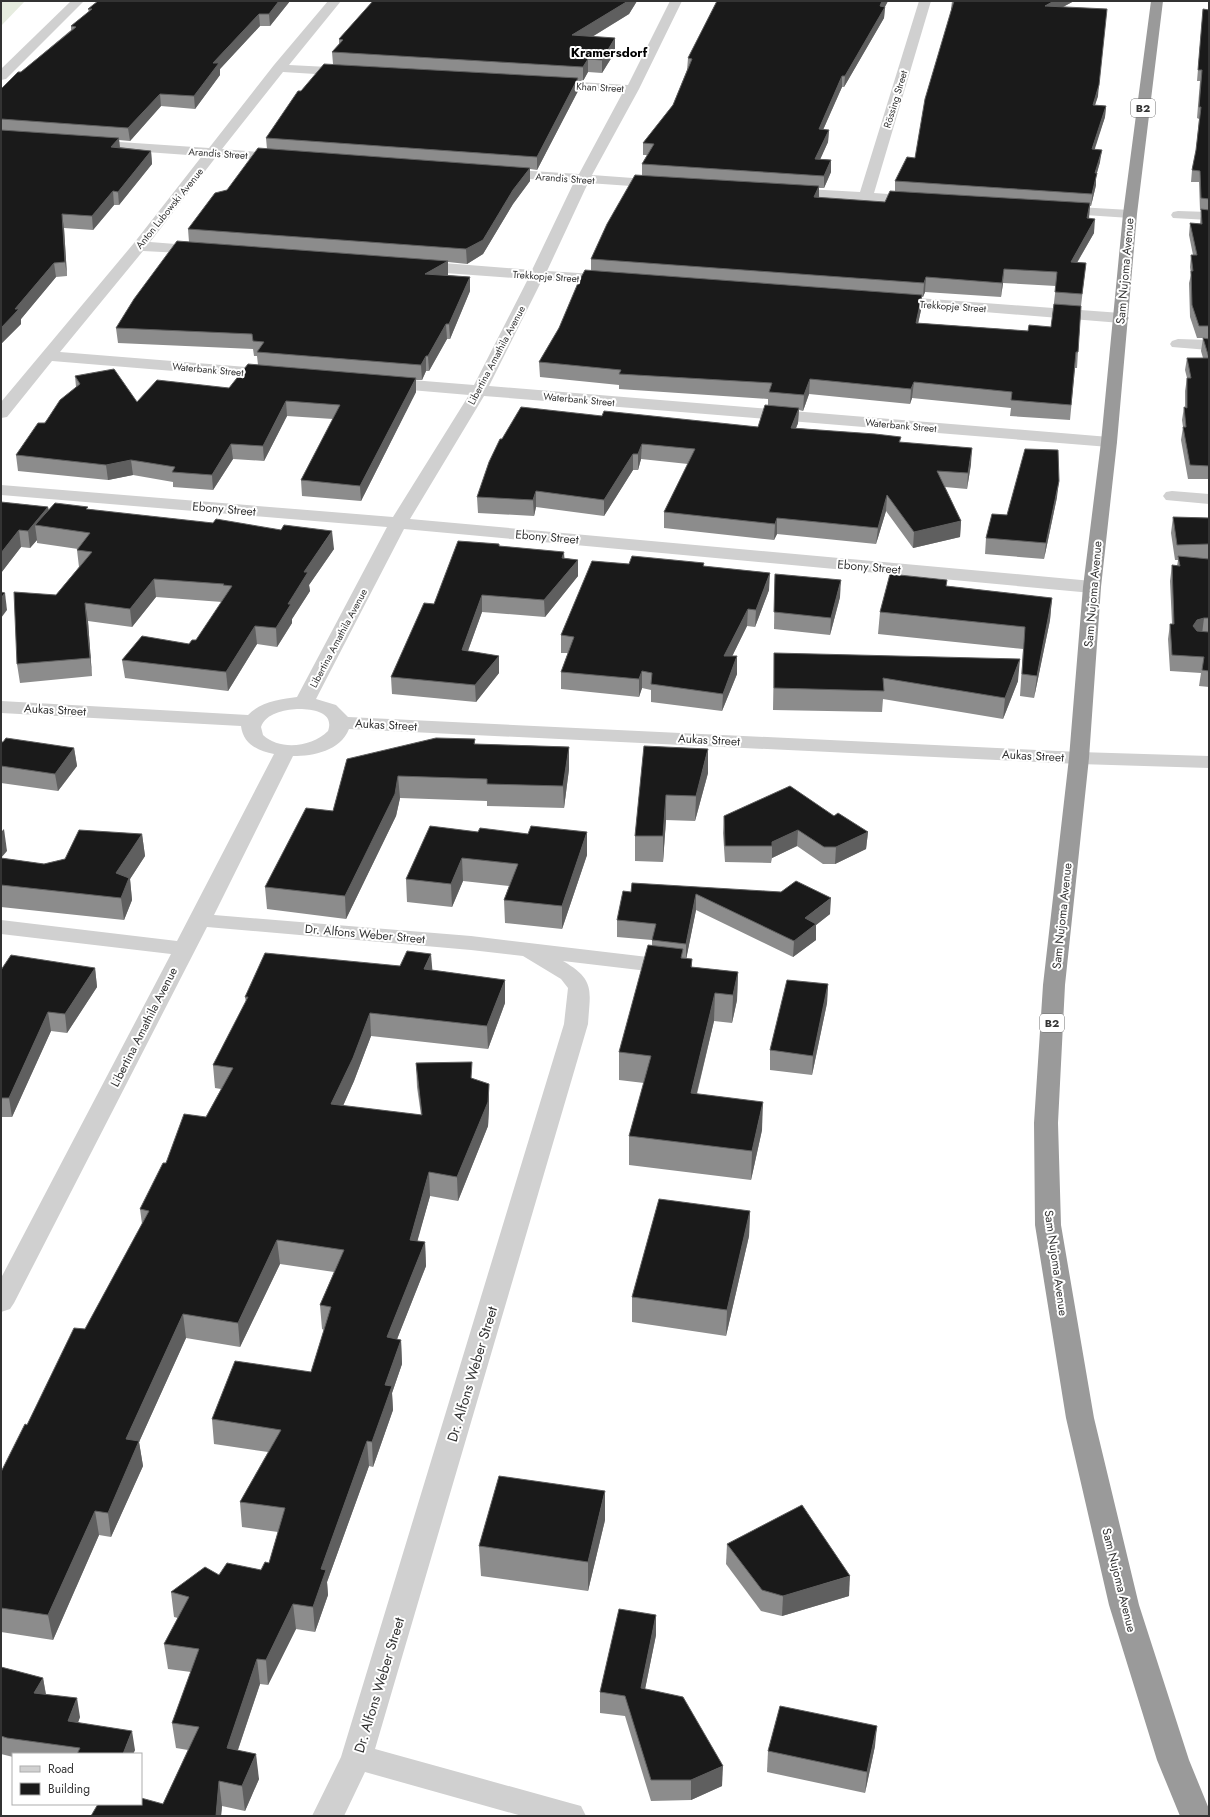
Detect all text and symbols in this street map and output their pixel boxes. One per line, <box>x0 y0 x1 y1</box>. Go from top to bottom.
district label: Kramersdorf <box>571 43 648 62</box>
street label: Rössing Street <box>880 68 912 130</box>
street label: Khan Street <box>576 79 625 96</box>
road number: B2 <box>1131 99 1155 117</box>
street label: Arandis Street <box>188 144 249 163</box>
street label: Anton Lubowski Avenue <box>132 165 207 252</box>
street label: Arandis Street <box>535 169 596 188</box>
street label: Sam Nujoma Avenue <box>1111 217 1139 325</box>
street label: Trekkopje Street <box>512 267 580 286</box>
street label: Trekkopje Street <box>919 297 987 316</box>
street label: Libertina Amathila Avenue <box>464 303 529 407</box>
street label: Waterbank Street <box>172 359 245 380</box>
street label: Waterbank Street <box>543 389 616 410</box>
street label: Waterbank Street <box>865 415 938 436</box>
street label: Ebony Street <box>191 497 257 521</box>
street label: Ebony Street <box>514 525 580 549</box>
street label: Sam Nujoma Avenue <box>1079 540 1107 648</box>
street label: Ebony Street <box>836 555 902 579</box>
street label: Libertina Amathila Avenue <box>306 586 371 690</box>
street label: Aukas Street <box>24 699 87 721</box>
street label: Aukas Street <box>355 714 418 736</box>
street label: Aukas Street <box>678 729 741 751</box>
street label: Aukas Street <box>1002 745 1065 767</box>
street label: Sam Nujoma Avenue <box>1047 862 1077 970</box>
street label: Dr. Alfons Weber Street <box>304 920 426 948</box>
street label: Libertina Amathila Avenue <box>106 964 182 1090</box>
road number: B2 <box>1040 1014 1064 1032</box>
street label: Sam Nujoma Avenue <box>1040 1209 1072 1317</box>
street label: Dr. Alfons Weber Street <box>442 1303 502 1444</box>
street label: Sam Nujoma Avenue <box>1097 1526 1141 1634</box>
street label: Dr. Alfons Weber Street <box>349 1614 409 1755</box>
legend <box>12 1753 142 1805</box>
text: Road <box>48 1760 74 1778</box>
text: Building <box>48 1780 90 1798</box>

